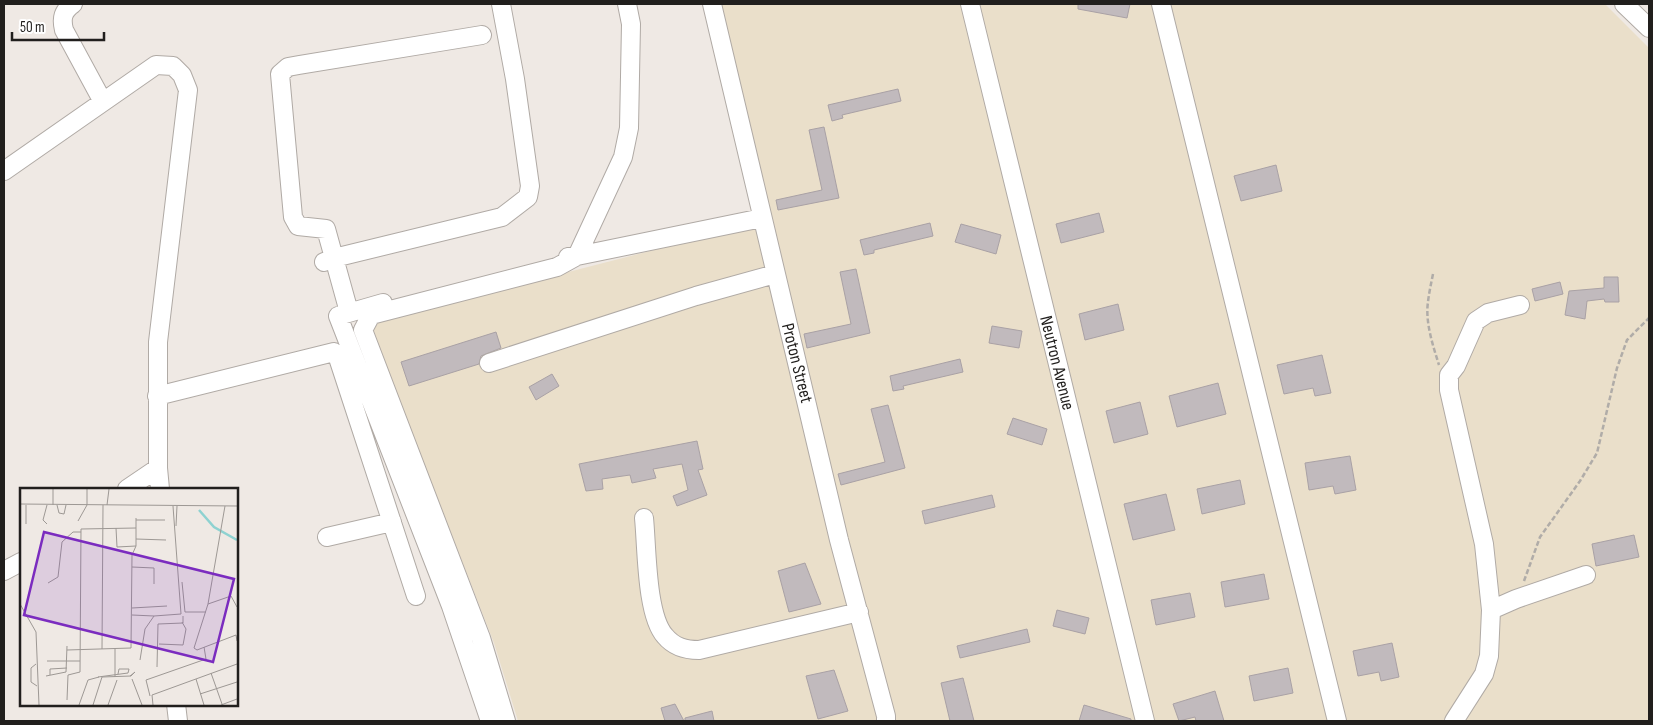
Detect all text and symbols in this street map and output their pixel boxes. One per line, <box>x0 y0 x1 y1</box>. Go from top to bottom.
scale bar <box>12 10 105 42</box>
text: 50 m <box>20 18 45 37</box>
street label: Neutron Avenue <box>1035 314 1079 412</box>
street label: Proton Street <box>777 321 817 405</box>
inset map <box>20 488 238 705</box>

